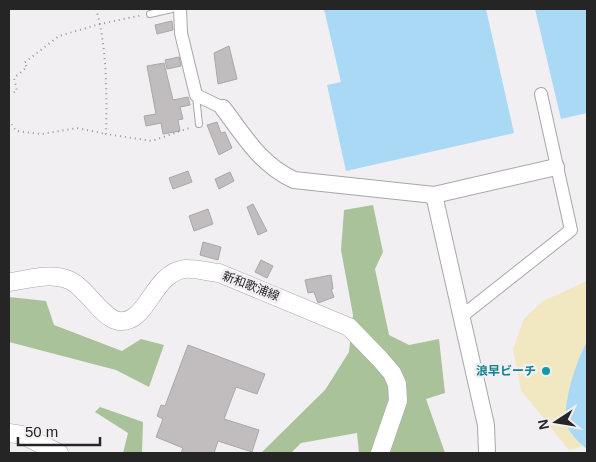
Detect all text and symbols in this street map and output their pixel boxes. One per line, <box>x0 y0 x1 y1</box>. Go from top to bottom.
street label: 新和歌浦線 <box>220 269 282 303</box>
place label: 浪早ビーチ <box>476 364 536 378</box>
marker: 浪早ビーチ <box>540 365 552 377</box>
north arrow <box>531 397 581 447</box>
scale bar <box>18 414 100 446</box>
text: N <box>534 418 552 431</box>
text: 50 m <box>25 423 58 440</box>

